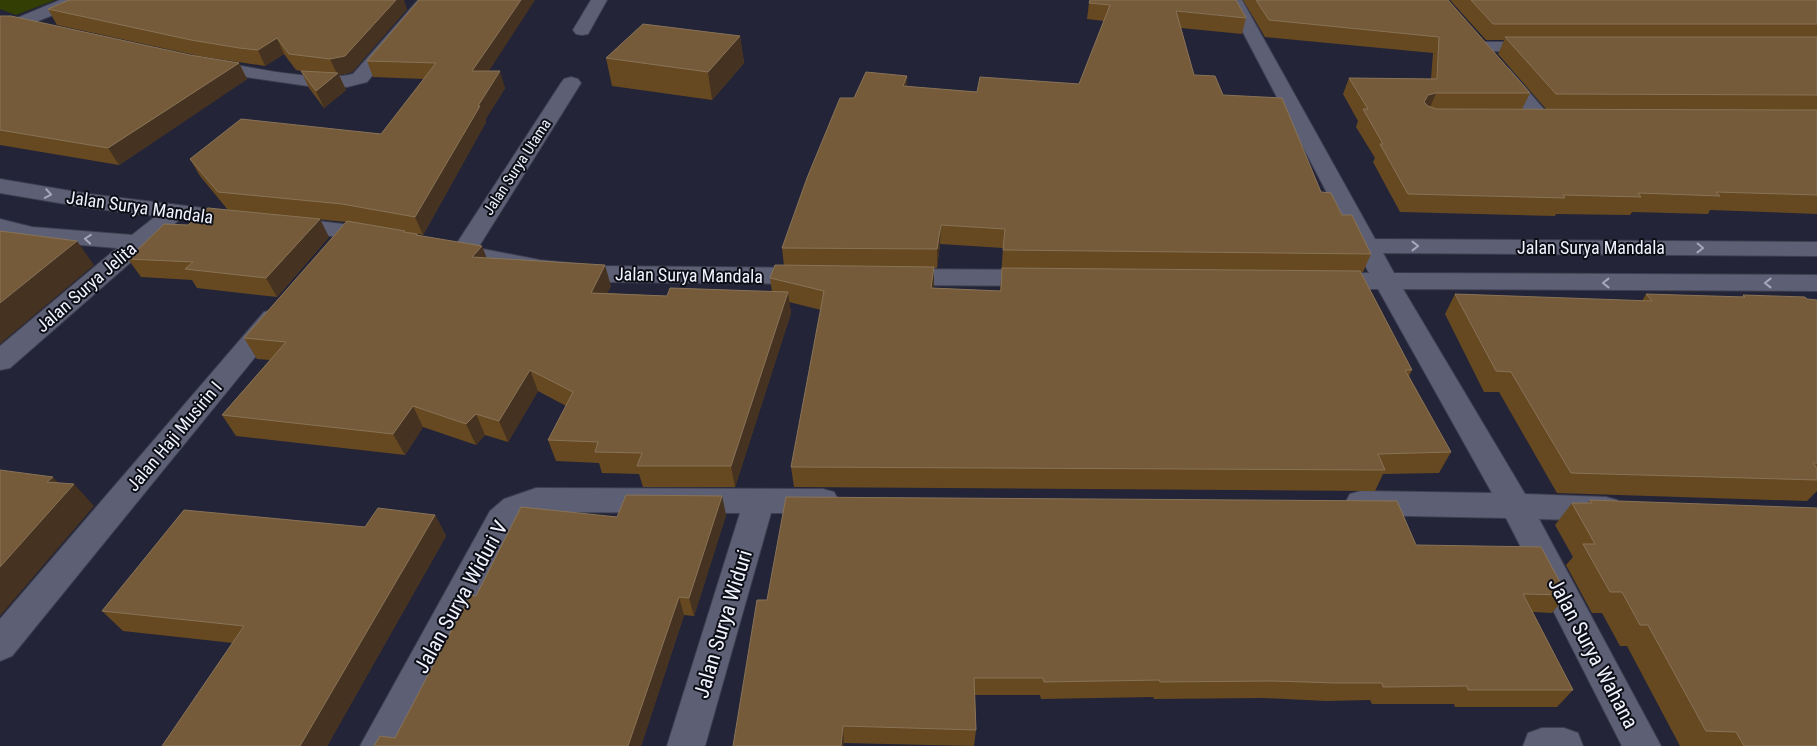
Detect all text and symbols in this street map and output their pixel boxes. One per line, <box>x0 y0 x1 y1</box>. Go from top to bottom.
street label: Jalan Surya Utama <box>479 116 555 218</box>
street label: Jalan Surya Mandala <box>65 186 215 228</box>
one-way arrow <box>44 189 52 199</box>
one-way arrow <box>84 234 92 245</box>
street label: Jalan Surya Mandala <box>1517 237 1665 258</box>
street label: Jalan Surya Jelita <box>32 238 140 336</box>
one-way arrow <box>1411 241 1419 251</box>
one-way arrow <box>1696 243 1704 253</box>
street label: Jalan Surya Mandala <box>615 263 763 287</box>
one-way arrow <box>1602 278 1610 288</box>
one-way arrow <box>1764 278 1772 288</box>
street label: Jalan Haji Musirin I <box>122 377 226 495</box>
street label: Jalan Surya Widuri V <box>409 516 513 677</box>
street label: Jalan Surya Widuri <box>689 547 757 701</box>
street label: Jalan Surya Wahana <box>1543 573 1643 733</box>

